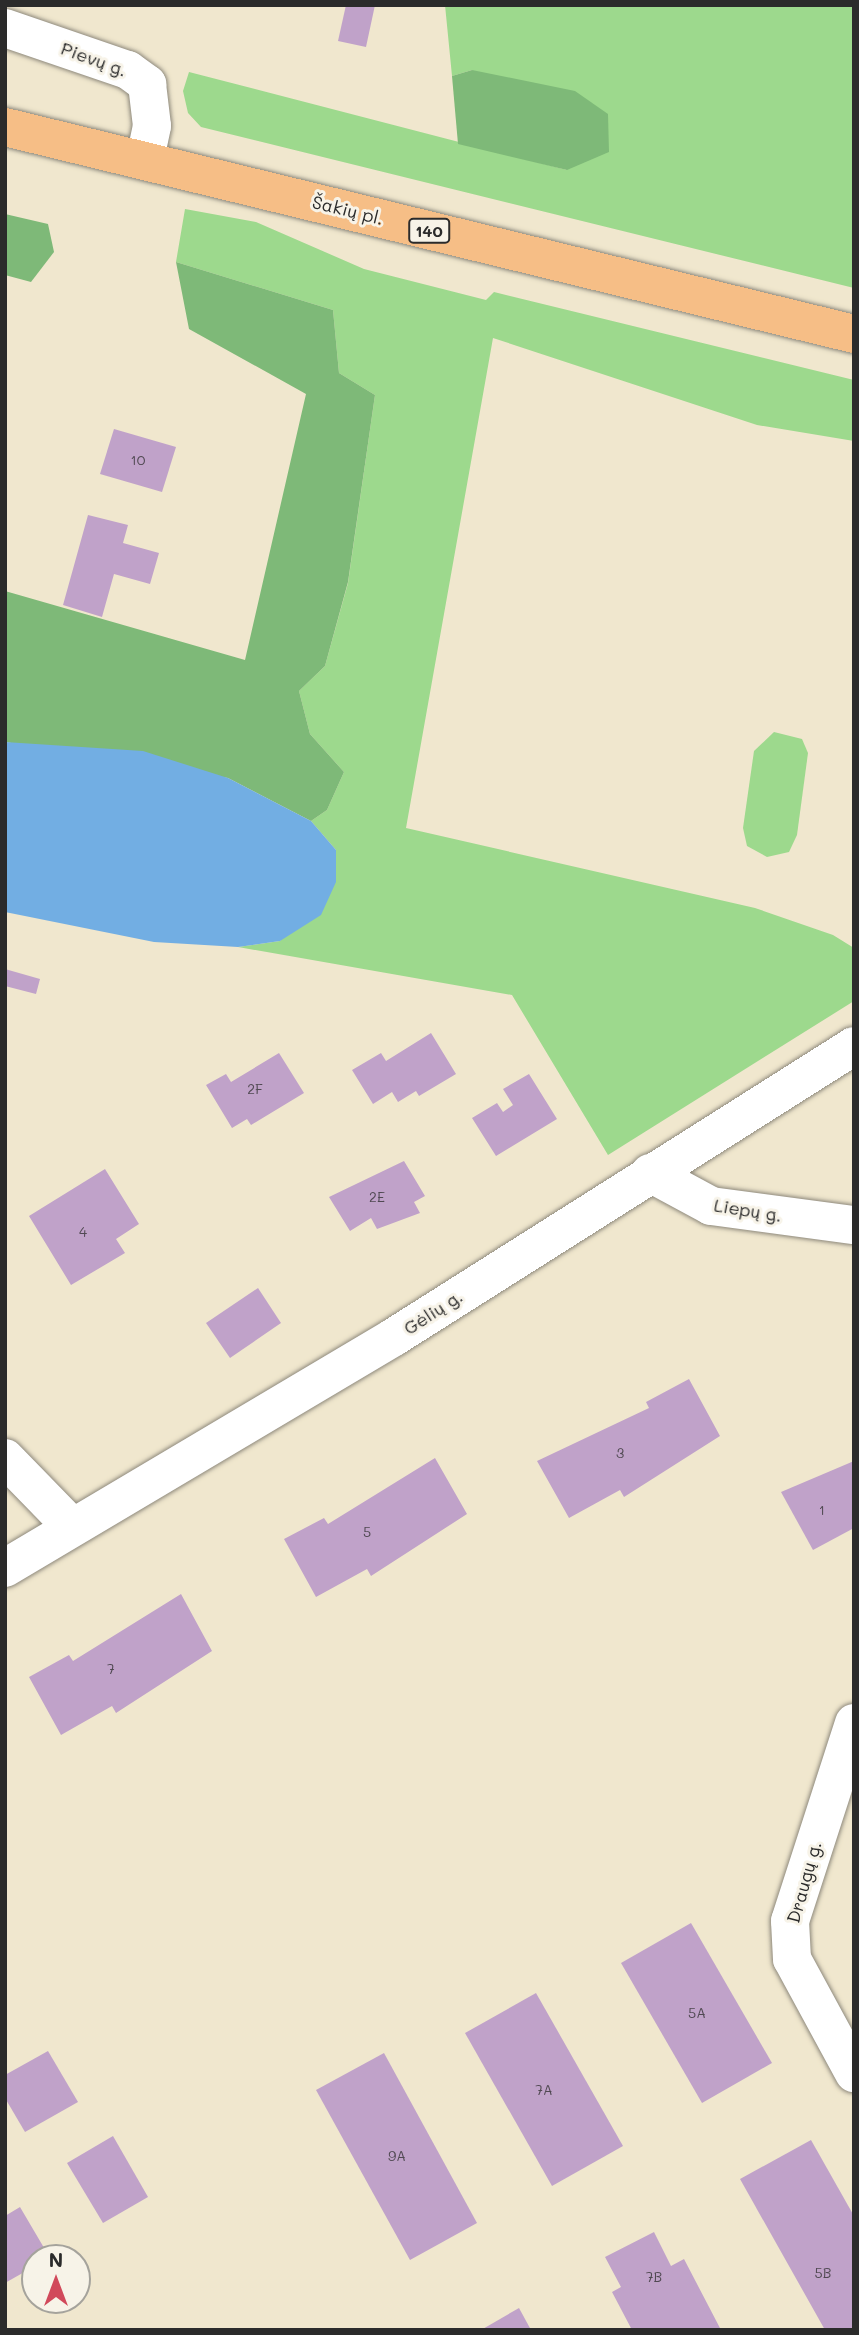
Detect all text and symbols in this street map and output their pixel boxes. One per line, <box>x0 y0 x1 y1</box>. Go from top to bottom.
street label: Pievų g. <box>58 37 130 81</box>
street label: Šakių pl. <box>310 191 386 229</box>
road number: 140 <box>408 218 450 244</box>
house number: 10 <box>131 452 145 468</box>
house number: 2F <box>247 1081 263 1097</box>
house number: 2E <box>369 1189 385 1205</box>
street label: Liepų g. <box>712 1194 784 1226</box>
house number: 4 <box>79 1224 87 1240</box>
street label: Gėlių g. <box>399 1285 467 1339</box>
house number: 3 <box>616 1445 624 1461</box>
house number: 1 <box>819 1502 825 1518</box>
house number: 5 <box>363 1524 371 1540</box>
house number: 7 <box>107 1661 115 1677</box>
street label: Draugų g. <box>782 1839 826 1925</box>
house number: 5A <box>688 2005 706 2021</box>
house number: 7A <box>535 2082 553 2098</box>
house number: 9A <box>388 2148 406 2164</box>
north arrow <box>21 2244 91 2314</box>
text: N <box>49 2247 63 2272</box>
house number: 5B <box>815 2265 831 2281</box>
house number: 7B <box>646 2269 662 2285</box>

